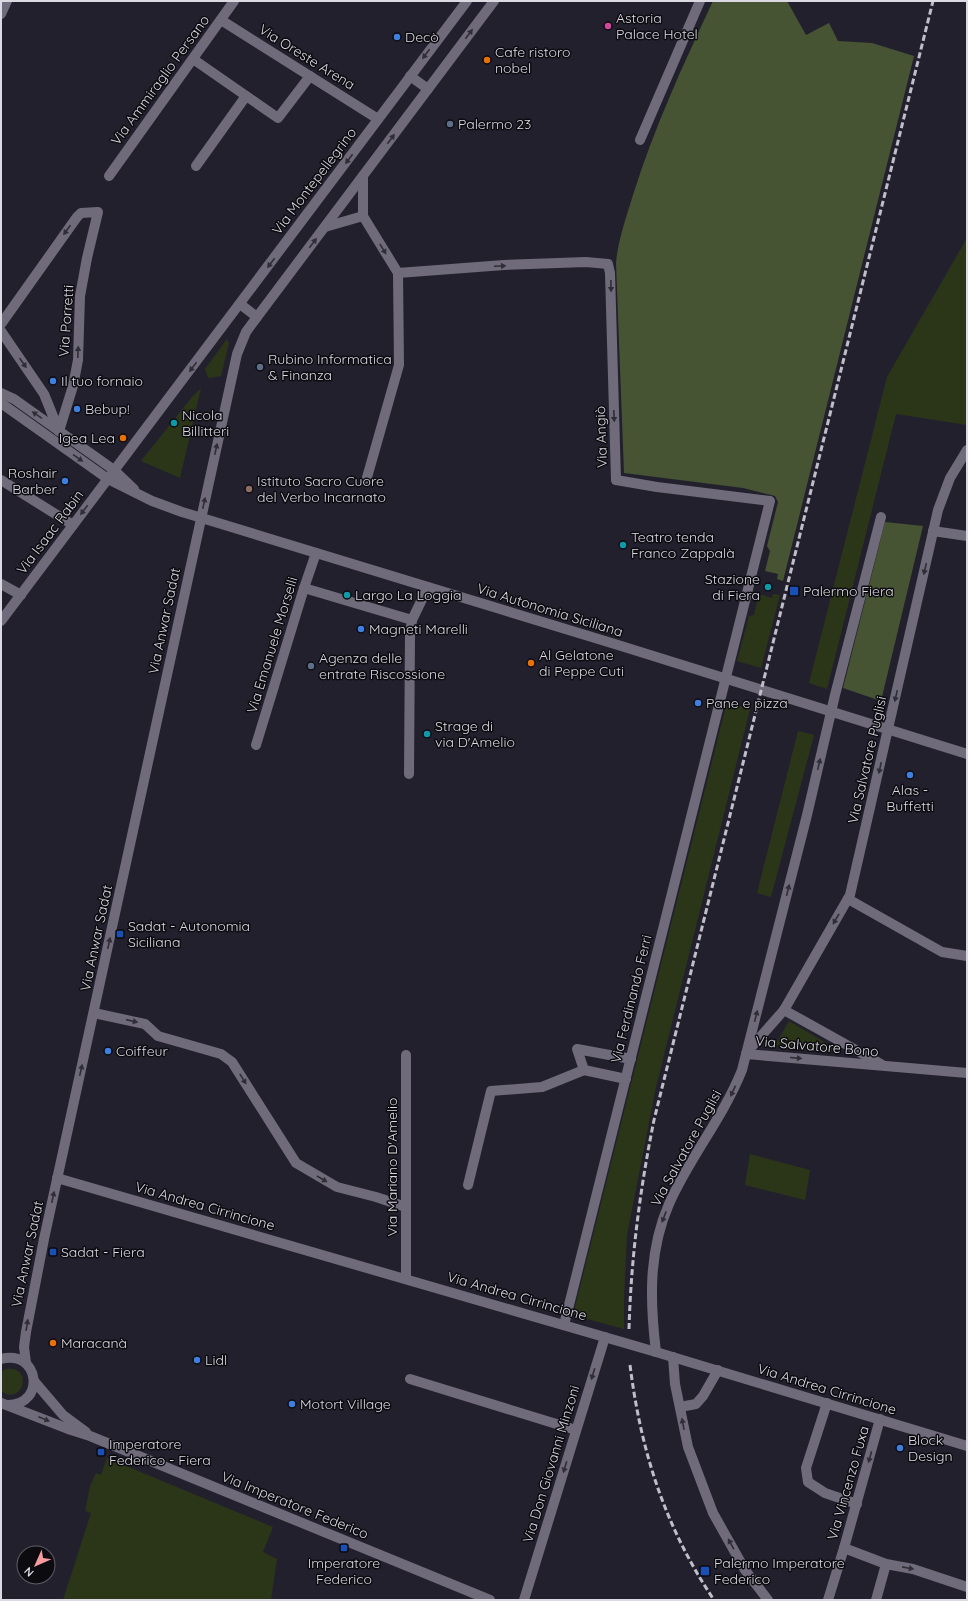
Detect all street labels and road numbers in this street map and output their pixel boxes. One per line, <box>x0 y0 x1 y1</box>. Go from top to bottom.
street label: Via Ammiraglio Persano <box>107 11 213 149</box>
street label: Via Oreste Arena <box>256 20 358 94</box>
street label: Via Montepellegrino <box>268 124 360 238</box>
street label: Via Porretti <box>55 284 77 358</box>
street label: Via Angiò <box>591 406 611 468</box>
street label: Via Isaac Rabin <box>13 486 87 578</box>
street label: Via Anwar Sadat <box>144 566 184 676</box>
street label: Via Emanuele Morselli <box>243 575 301 715</box>
street label: Via Autonomia Siciliana <box>475 579 625 641</box>
street label: Via Salvatore Puglisi <box>844 695 890 825</box>
street label: Via Anwar Sadat <box>76 883 116 993</box>
street label: Via Ferdinando Ferri <box>606 933 656 1065</box>
street label: Via Salvatore Bono <box>755 1032 879 1060</box>
street label: Via Salvatore Puglisi <box>647 1087 725 1209</box>
street label: Via Mariano D'Amelio <box>383 1097 401 1237</box>
street label: Via Andrea Cirrincione <box>133 1177 277 1235</box>
street label: Via Anwar Sadat <box>7 1199 47 1309</box>
street label: Via Andrea Cirrincione <box>445 1267 589 1325</box>
street label: Via Andrea Cirrincione <box>755 1359 899 1419</box>
street label: Via Don Giovanni Minzoni <box>518 1383 584 1545</box>
street label: Via Vincenzo Fuxa <box>823 1424 873 1542</box>
street label: Via Imperatore Federico <box>219 1467 371 1543</box>

